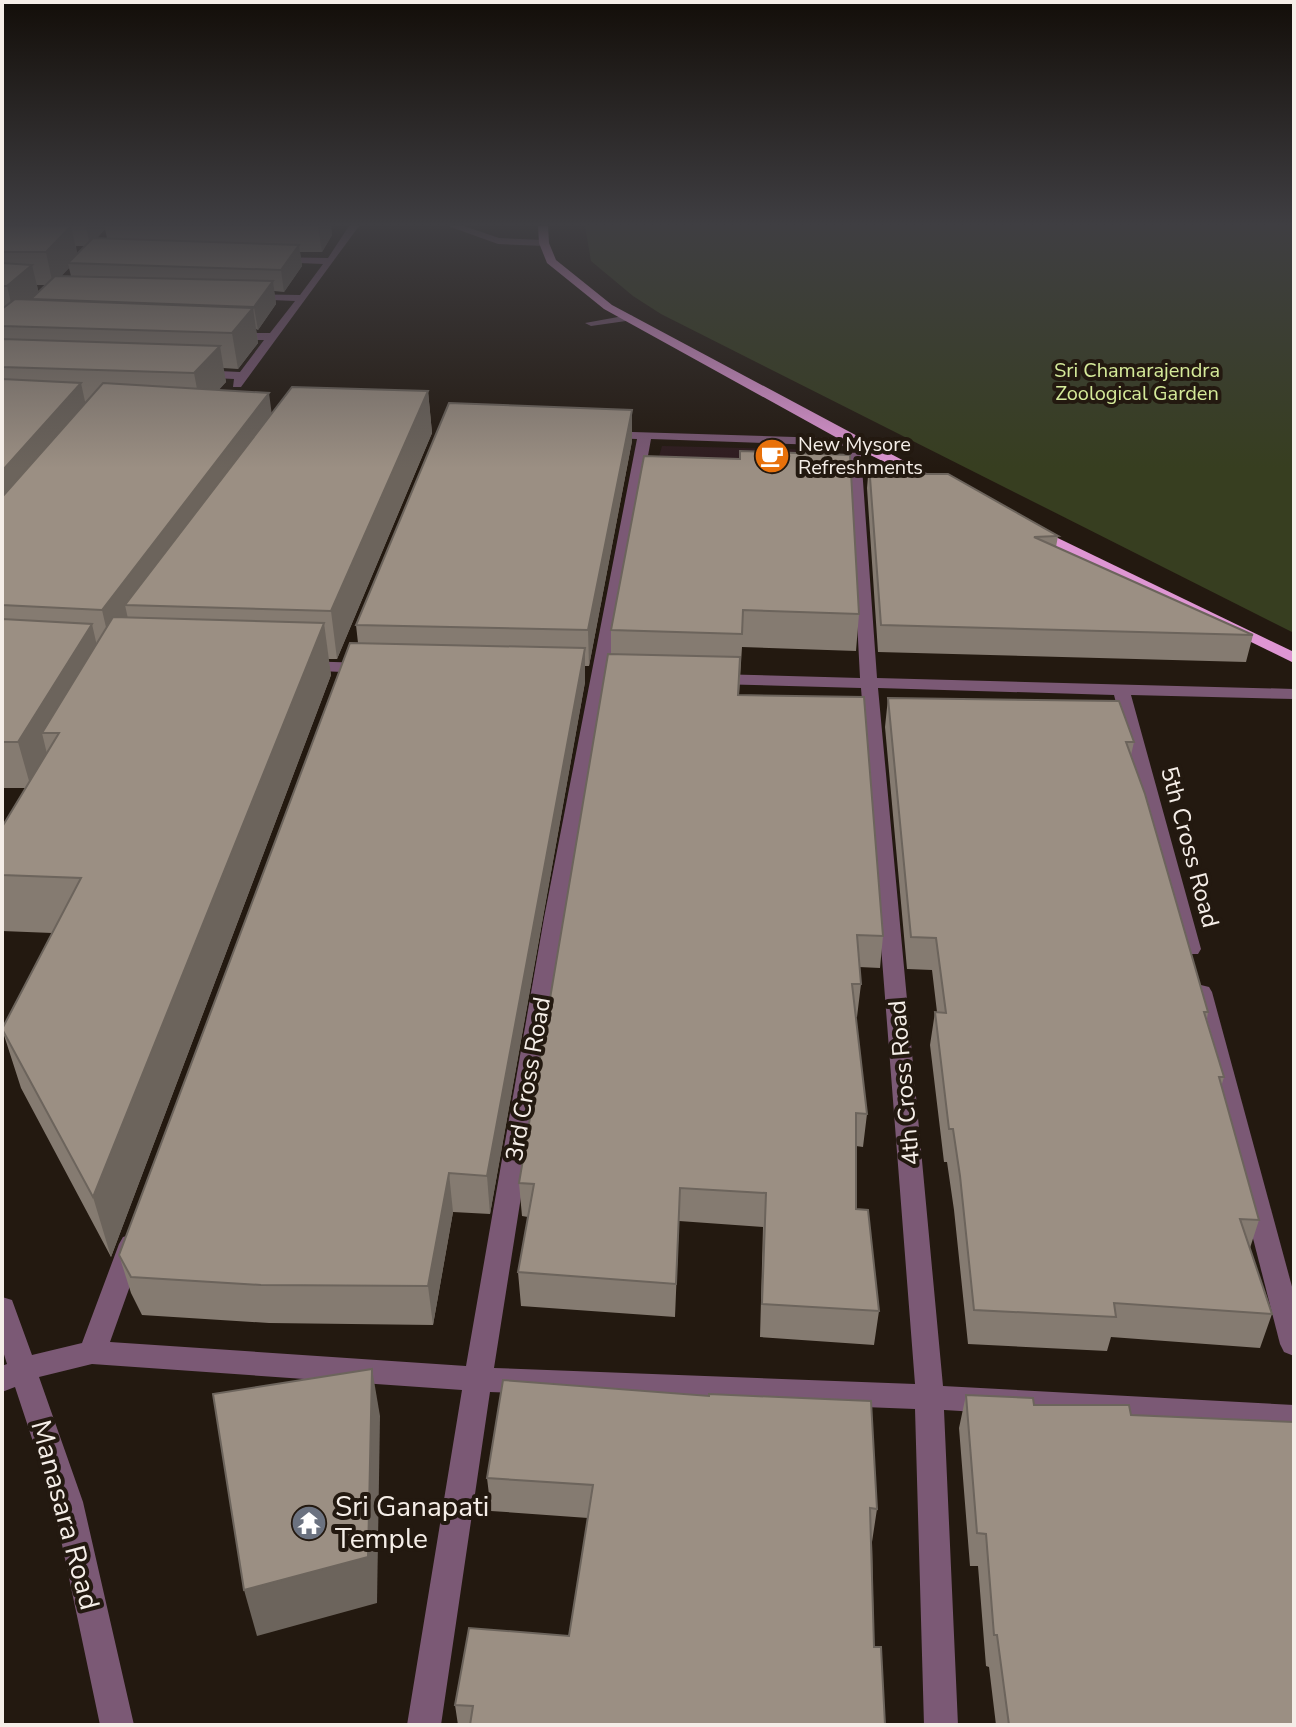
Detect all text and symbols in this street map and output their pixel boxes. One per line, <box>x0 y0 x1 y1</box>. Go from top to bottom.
park label: Sri Chamarajendra Zoological Garden <box>1054 357 1220 407</box>
place label: New Mysore Refreshments <box>798 431 923 481</box>
cafe icon: New Mysore Refreshments <box>753 437 791 475</box>
street label: 5th Cross Road <box>1153 763 1227 931</box>
street label: 3rd Cross Road <box>498 994 558 1164</box>
street label: 4th Cross Road <box>881 999 927 1167</box>
street label: Manasara Road <box>21 1416 109 1614</box>
place label: Sri Ganapati Temple <box>335 1488 489 1558</box>
temple icon: Sri Ganapati Temple <box>290 1504 328 1542</box>

